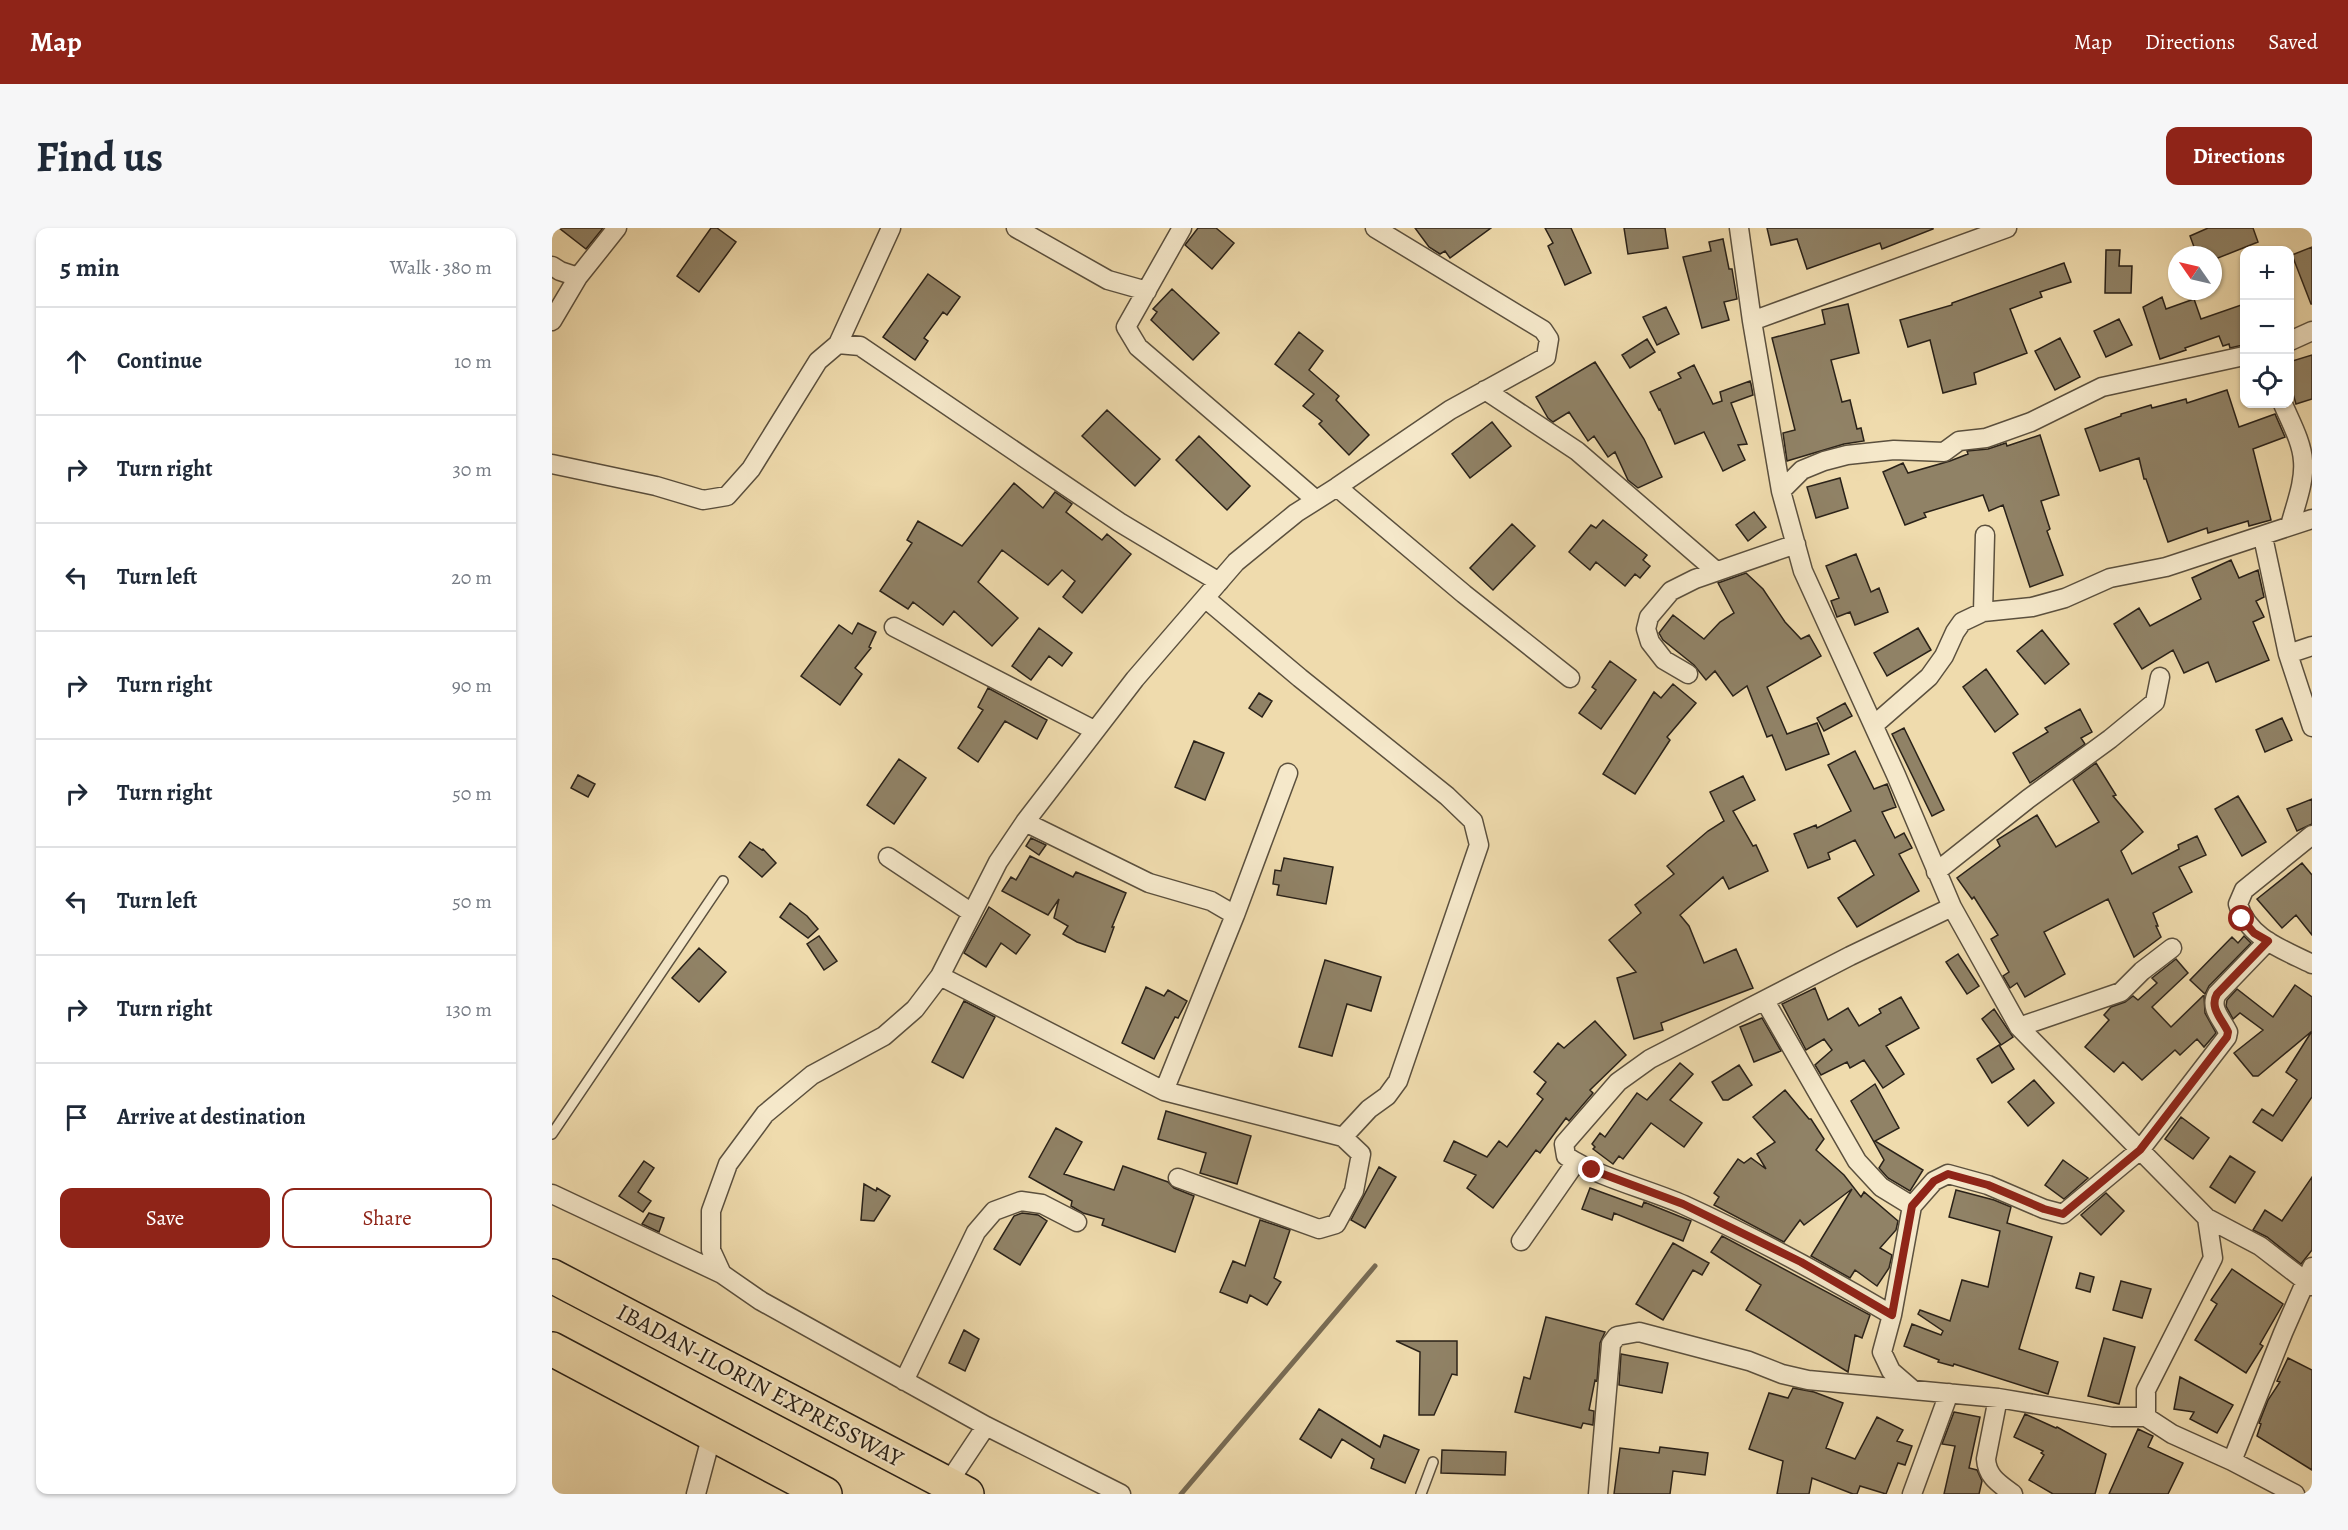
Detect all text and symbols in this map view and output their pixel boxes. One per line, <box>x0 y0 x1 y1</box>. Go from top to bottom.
text: Map <box>30 23 82 61</box>
text: Map <box>2074 28 2112 56</box>
text: Directions <box>2145 28 2235 56</box>
text: Saved <box>2268 28 2318 56</box>
button: Directions <box>2166 127 2312 185</box>
text: Find us <box>36 128 163 185</box>
north arrow <box>2168 246 2222 300</box>
map controls <box>2240 246 2294 408</box>
button: + <box>2240 246 2294 300</box>
text: 5 min <box>60 250 120 285</box>
text: Walk · 380 m <box>390 254 492 281</box>
button: − <box>2240 300 2294 354</box>
icon: ahead <box>60 345 93 378</box>
text: Continue <box>117 346 202 376</box>
text: 10 m <box>454 348 492 375</box>
button: locate <box>2240 354 2294 408</box>
icon: right <box>60 453 93 486</box>
text: Turn right <box>117 454 213 484</box>
text: 30 m <box>452 456 492 483</box>
icon: left <box>60 561 93 594</box>
text: Turn left <box>117 562 197 592</box>
text: 20 m <box>451 564 492 591</box>
icon: right <box>60 669 93 702</box>
text: Turn right <box>117 670 213 700</box>
text: 90 m <box>452 672 492 699</box>
icon: right <box>60 777 93 810</box>
text: Turn right <box>117 778 213 808</box>
text: 50 m <box>452 780 492 807</box>
icon: left <box>60 885 93 918</box>
text: Turn left <box>117 886 197 916</box>
text: 50 m <box>452 888 492 915</box>
route start <box>2228 905 2254 931</box>
icon: right <box>60 993 93 1026</box>
text: Turn right <box>117 994 213 1024</box>
text: 130 m <box>446 996 492 1023</box>
icon: arrive <box>60 1101 93 1134</box>
text: Arrive at destination <box>117 1102 306 1132</box>
route end <box>1578 1156 1604 1182</box>
button: Save <box>60 1188 270 1248</box>
button: Share <box>282 1188 492 1248</box>
street label: IBADAN-ILORIN EXPRESSWAY <box>611 1296 910 1475</box>

